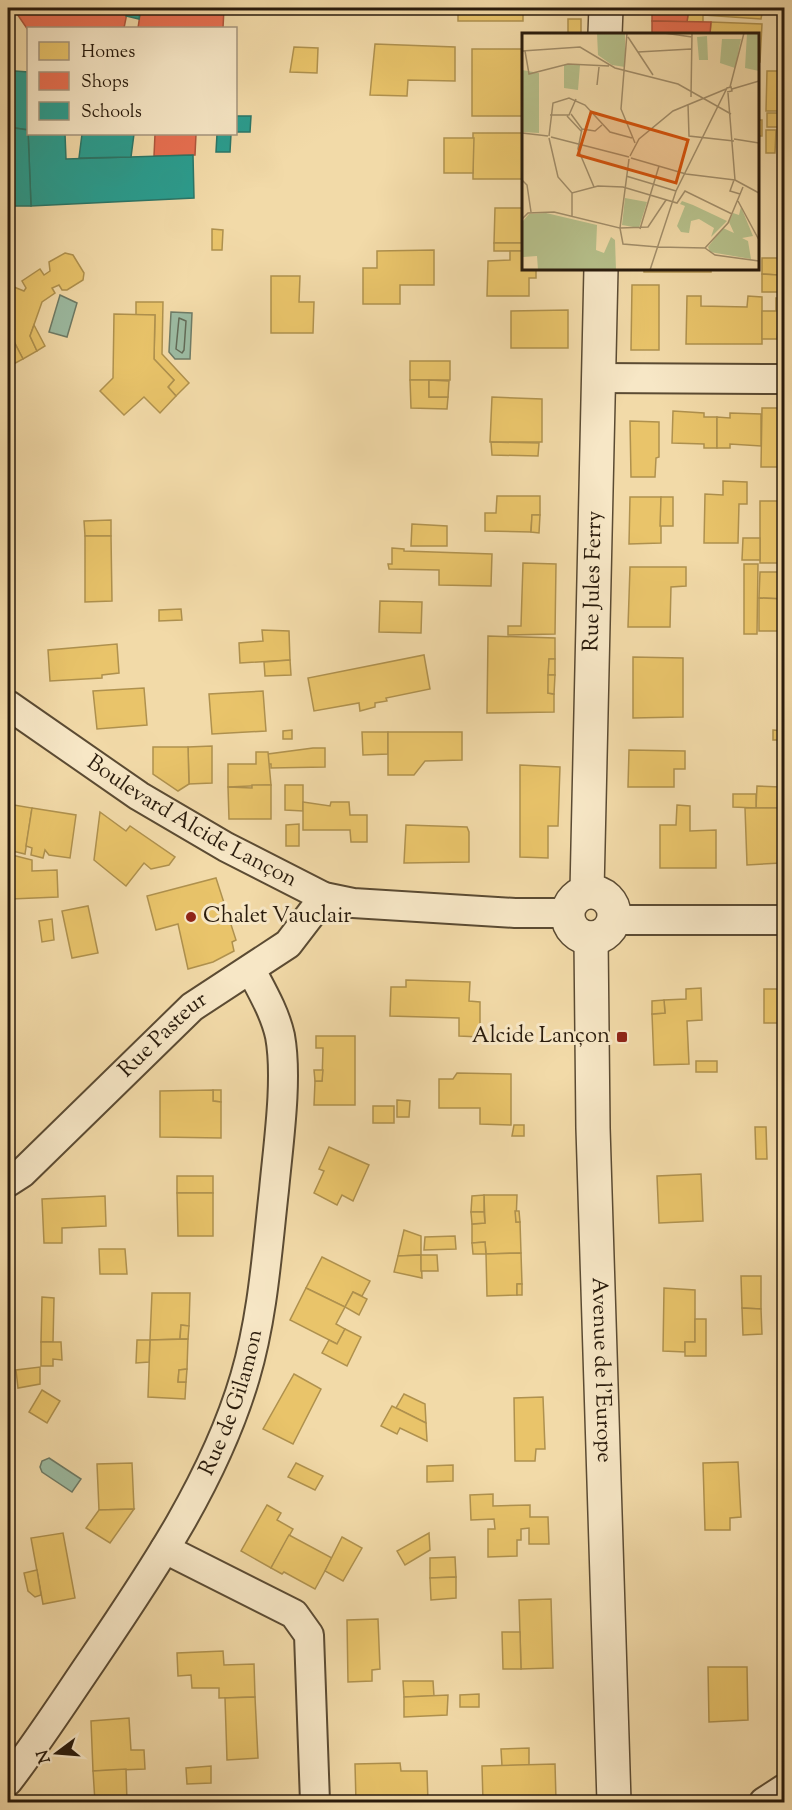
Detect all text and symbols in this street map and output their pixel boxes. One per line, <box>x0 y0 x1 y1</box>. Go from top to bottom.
legend <box>27 27 237 135</box>
inset map <box>522 33 759 270</box>
text: Homes <box>81 40 135 66</box>
text: Shops <box>81 70 129 96</box>
text: Schools <box>81 100 142 126</box>
street label: Rue Jules Ferry <box>576 510 612 652</box>
street label: Boulevard Alcide Lançon <box>80 748 302 896</box>
place label: Chalet Vauclair <box>203 901 352 933</box>
marker: Chalet Vauclair <box>184 910 198 924</box>
street label: Rue Pasteur <box>112 985 214 1086</box>
place label: Alcide Lançon <box>472 1021 610 1053</box>
marker: Alcide Lançon <box>615 1030 629 1044</box>
street label: Avenue de l'Europe <box>582 1277 619 1463</box>
street label: Rue de Gilamon <box>192 1327 272 1482</box>
north arrow <box>27 1723 87 1783</box>
text: N <box>32 1747 58 1766</box>

